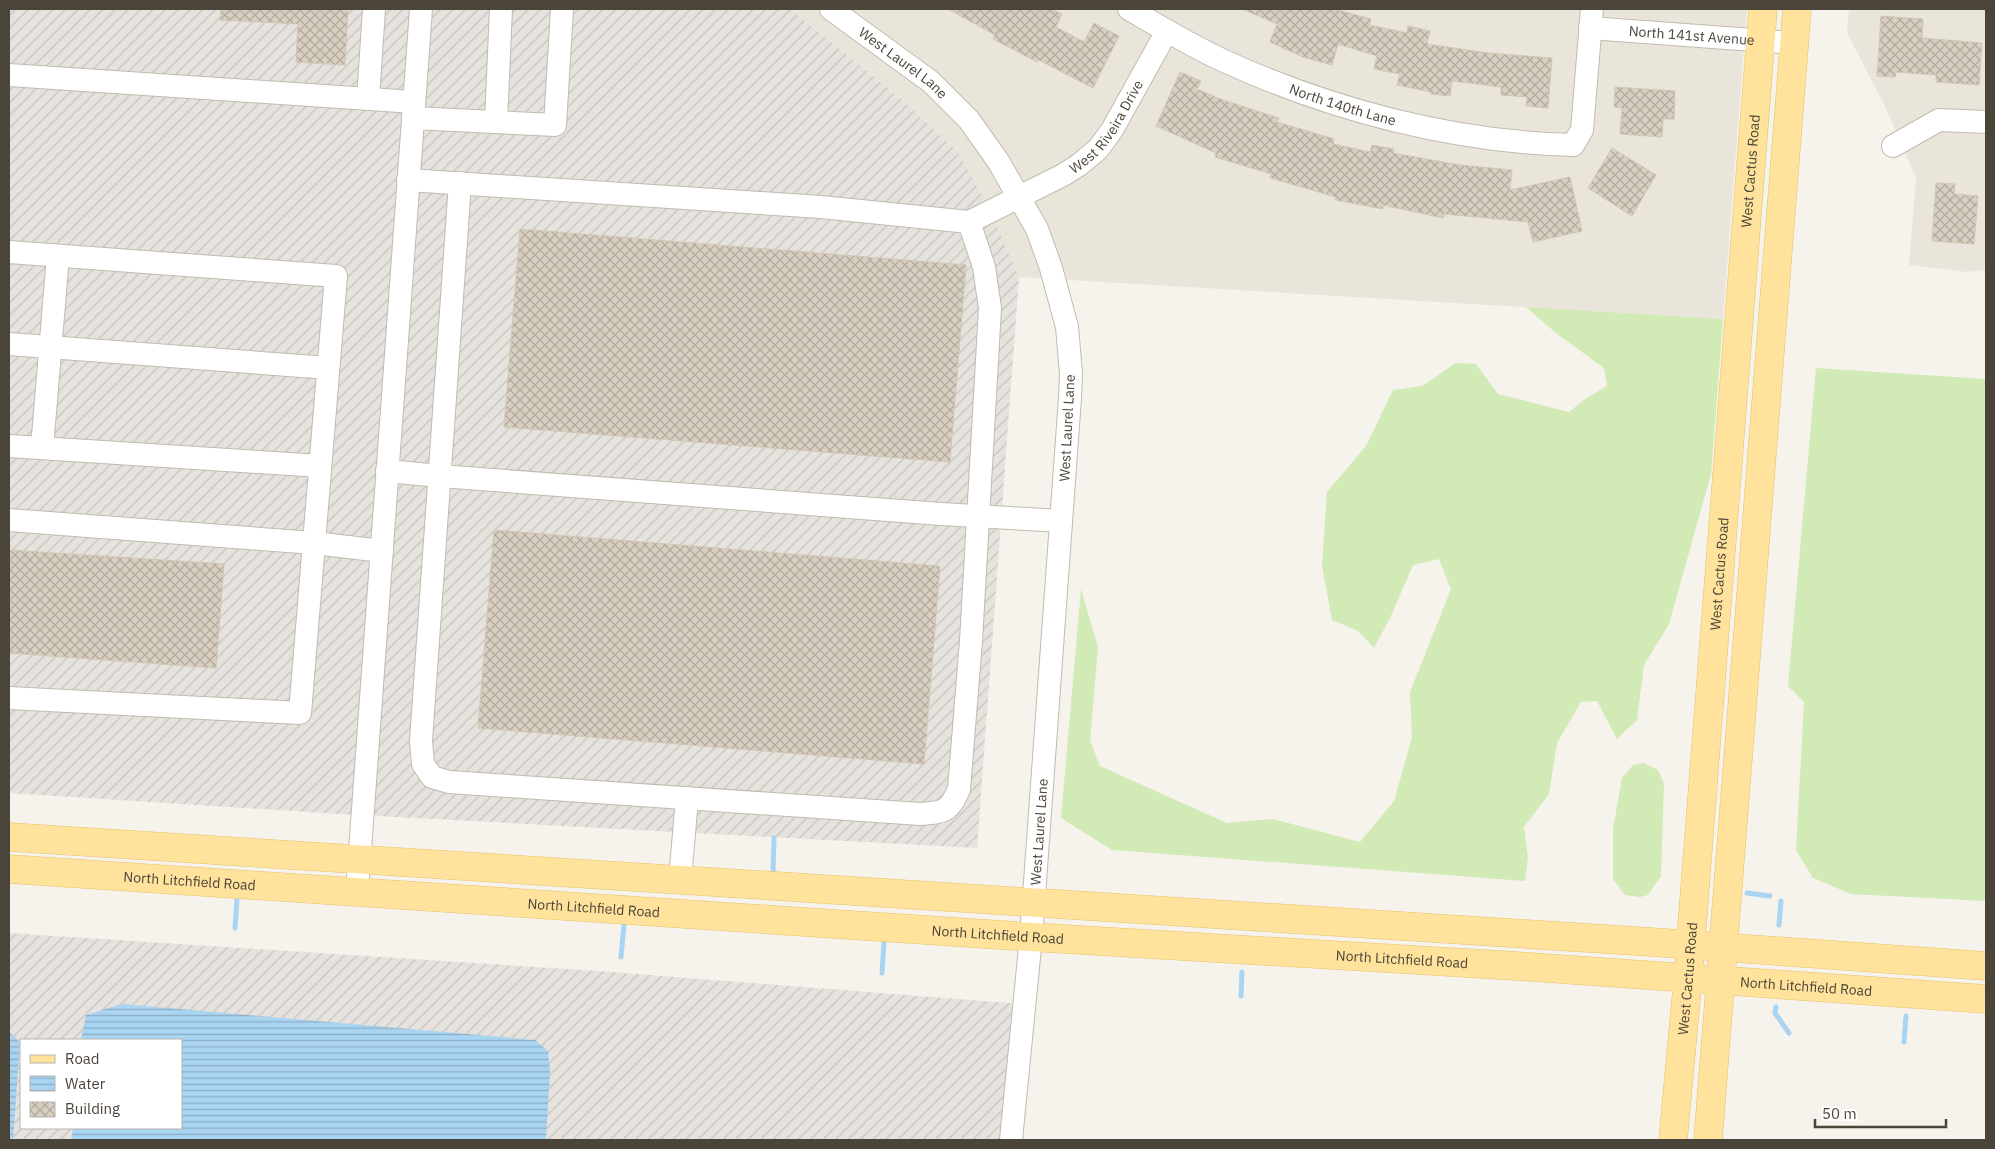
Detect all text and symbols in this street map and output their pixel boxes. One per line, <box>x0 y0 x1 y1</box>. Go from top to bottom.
street label: North 141st Avenue <box>1628 22 1756 49</box>
street label: West Laurel Lane <box>855 23 952 103</box>
street label: West Riveira Drive <box>1066 77 1147 178</box>
street label: North 140th Lane <box>1287 80 1398 130</box>
street label: West Cactus Road <box>1737 114 1764 228</box>
street label: West Laurel Lane <box>1055 374 1079 482</box>
street label: West Cactus Road <box>1706 517 1733 631</box>
street label: West Laurel Lane <box>1026 778 1052 886</box>
street label: North Litchfield Road <box>123 868 256 894</box>
street label: North Litchfield Road <box>527 895 660 921</box>
street label: North Litchfield Road <box>931 921 1065 948</box>
street label: West Cactus Road <box>1674 921 1701 1036</box>
street label: North Litchfield Road <box>1335 946 1469 972</box>
street label: North Litchfield Road <box>1739 973 1873 1000</box>
legend <box>20 1039 182 1129</box>
text: Road <box>65 1049 100 1068</box>
text: Water <box>65 1074 106 1093</box>
scale bar <box>1815 1096 1946 1128</box>
text: Building <box>65 1099 120 1118</box>
text: 50 m <box>1822 1104 1857 1123</box>

